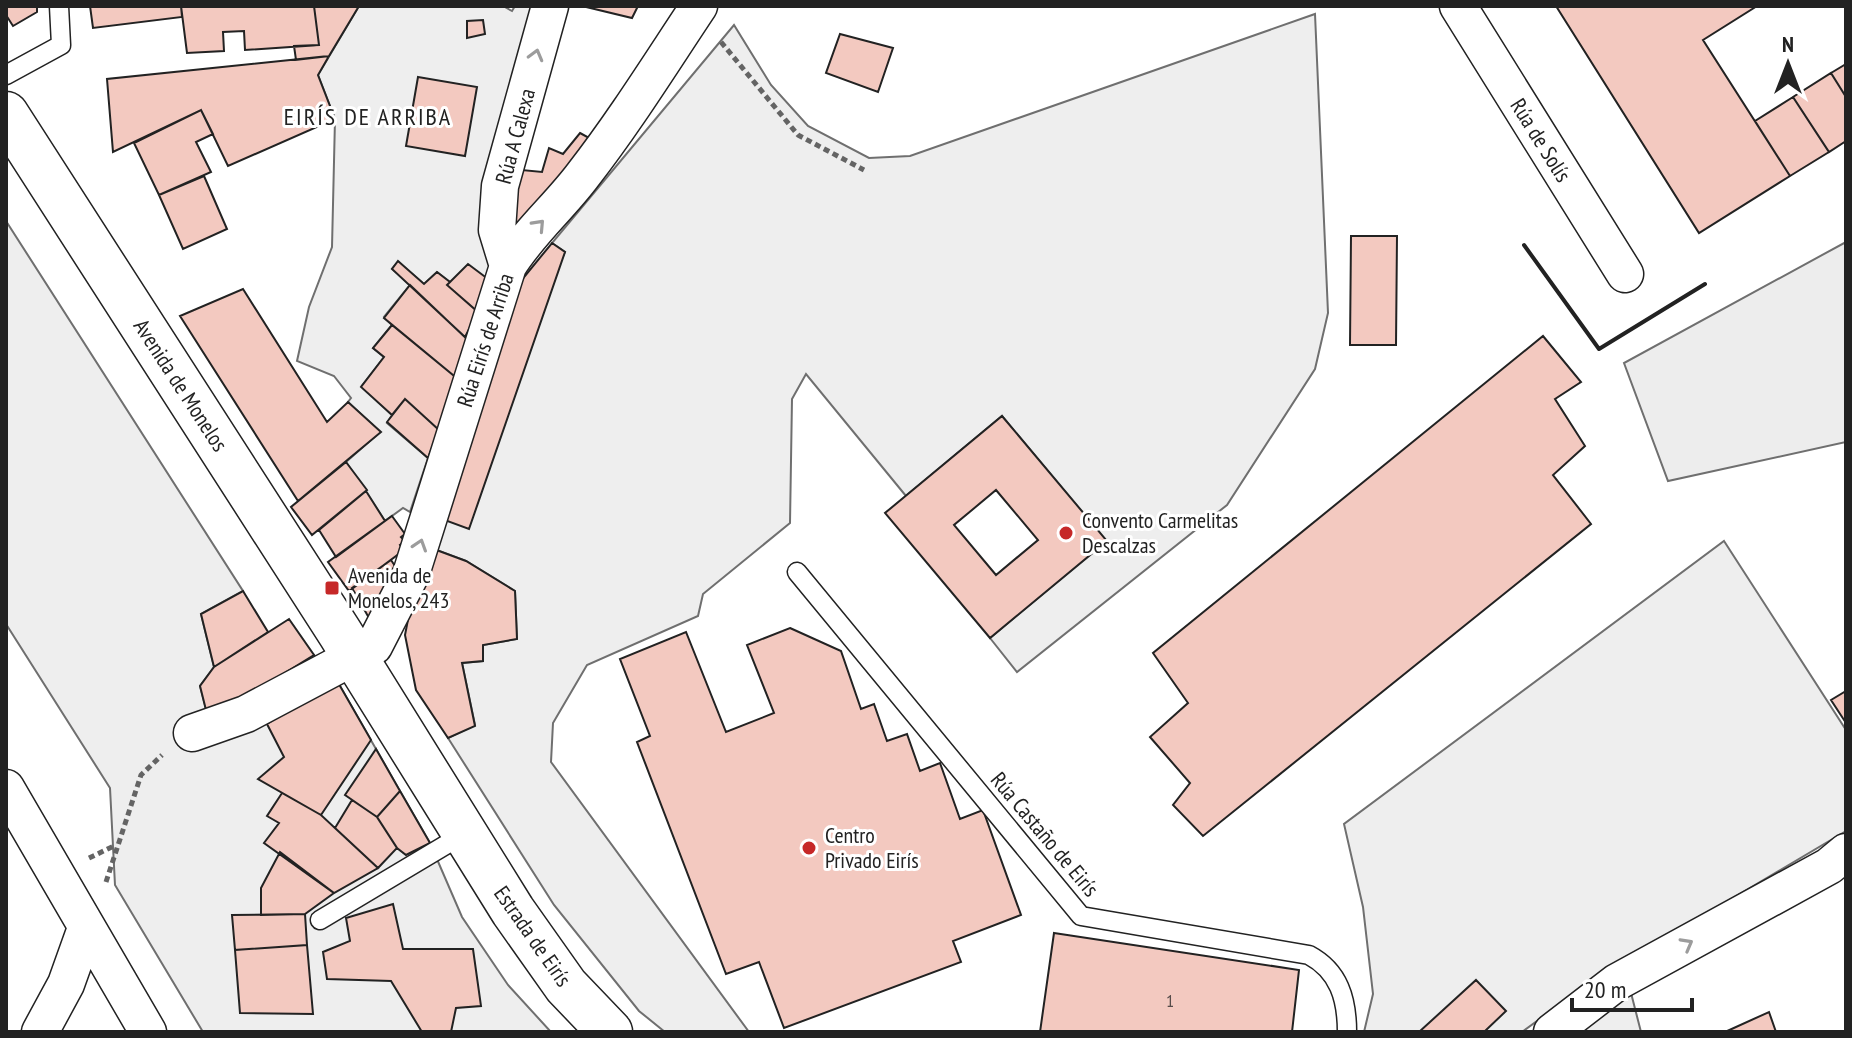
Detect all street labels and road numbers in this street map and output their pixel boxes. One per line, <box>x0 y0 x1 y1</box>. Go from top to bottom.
street label: Rúa A Calexa <box>489 85 541 187</box>
street label: Rúa de Solís <box>1504 93 1578 187</box>
street label: Rúa Eirís de Arriba <box>450 270 520 410</box>
street label: Avenida de Monelos <box>128 313 234 457</box>
street label: Rúa Castaño de Eirís <box>985 766 1105 902</box>
street label: Estrada de Eirís <box>488 880 578 992</box>

